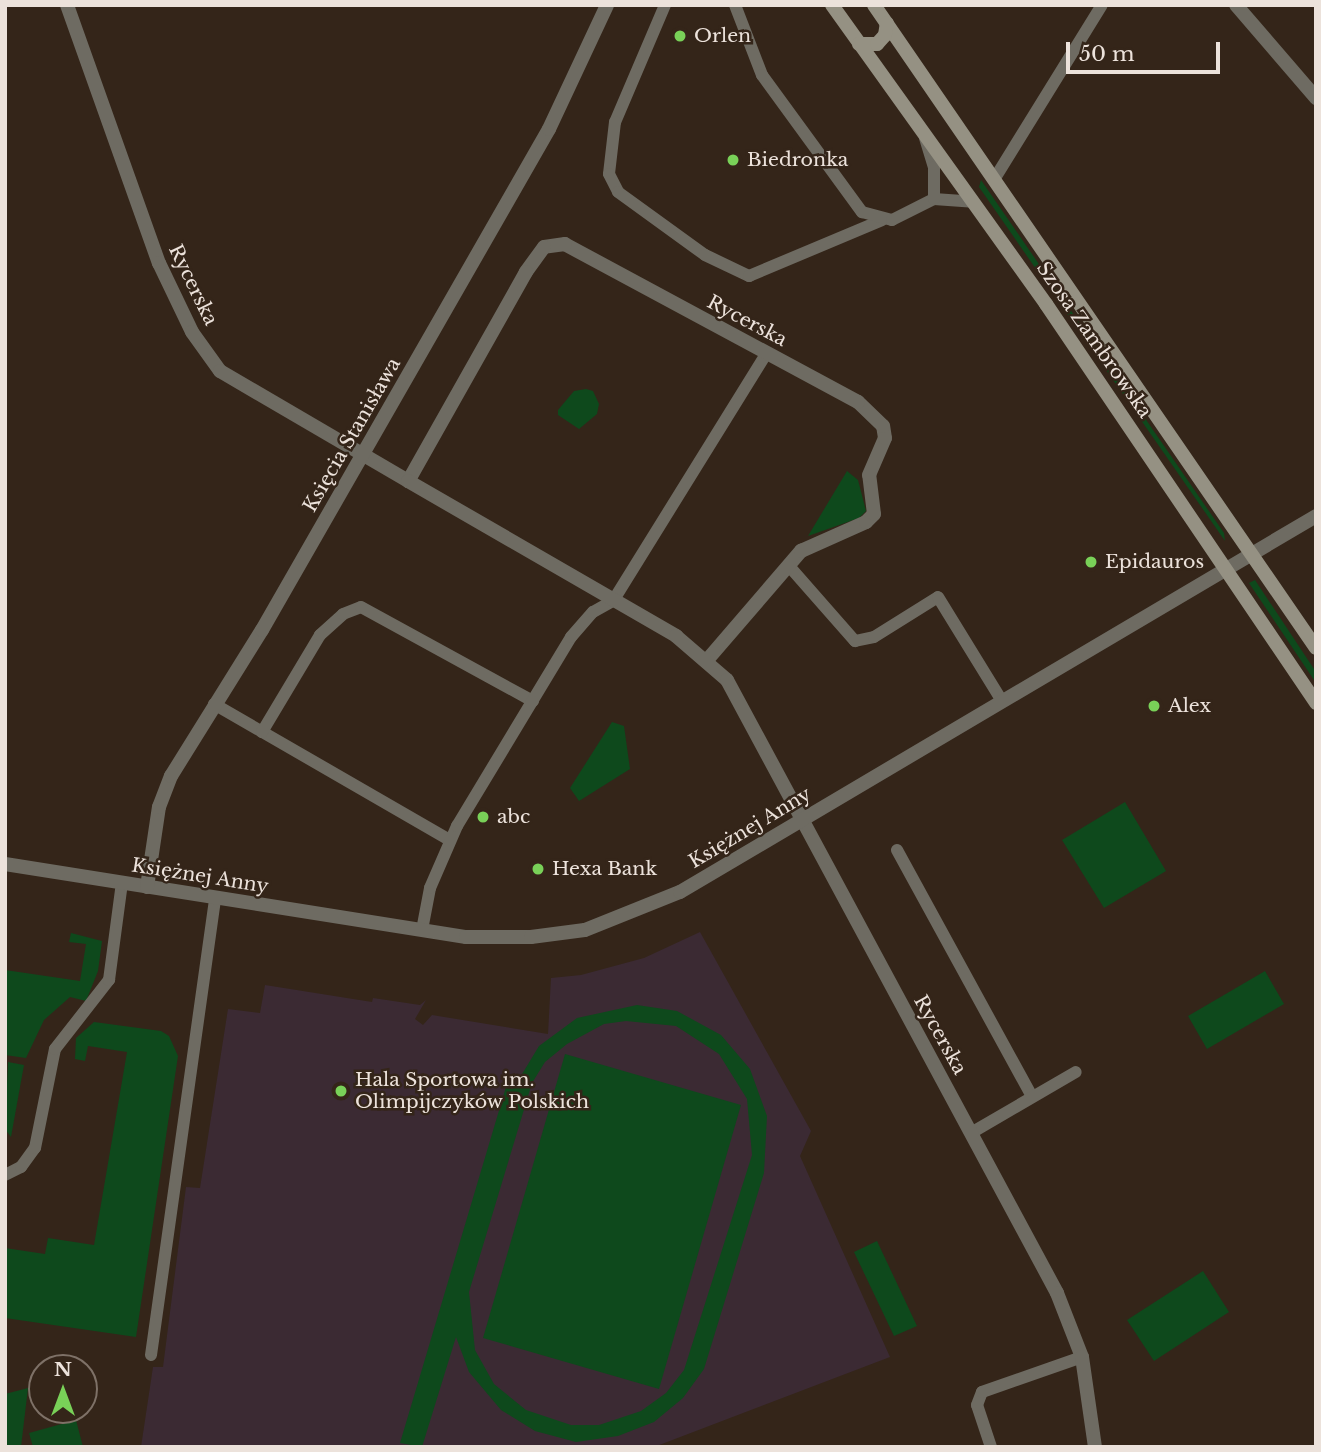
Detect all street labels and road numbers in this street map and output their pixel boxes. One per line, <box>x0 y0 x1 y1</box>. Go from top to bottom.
street label: Rycerska <box>164 241 222 329</box>
street label: Szosa Zambrowska <box>1031 258 1157 422</box>
street label: Rycerska <box>703 290 791 352</box>
street label: Księcia Stanisława <box>299 354 405 516</box>
street label: Księżnej Anny <box>684 782 816 874</box>
street label: Księżnej Anny <box>129 854 271 898</box>
street label: Rycerska <box>909 991 971 1079</box>

